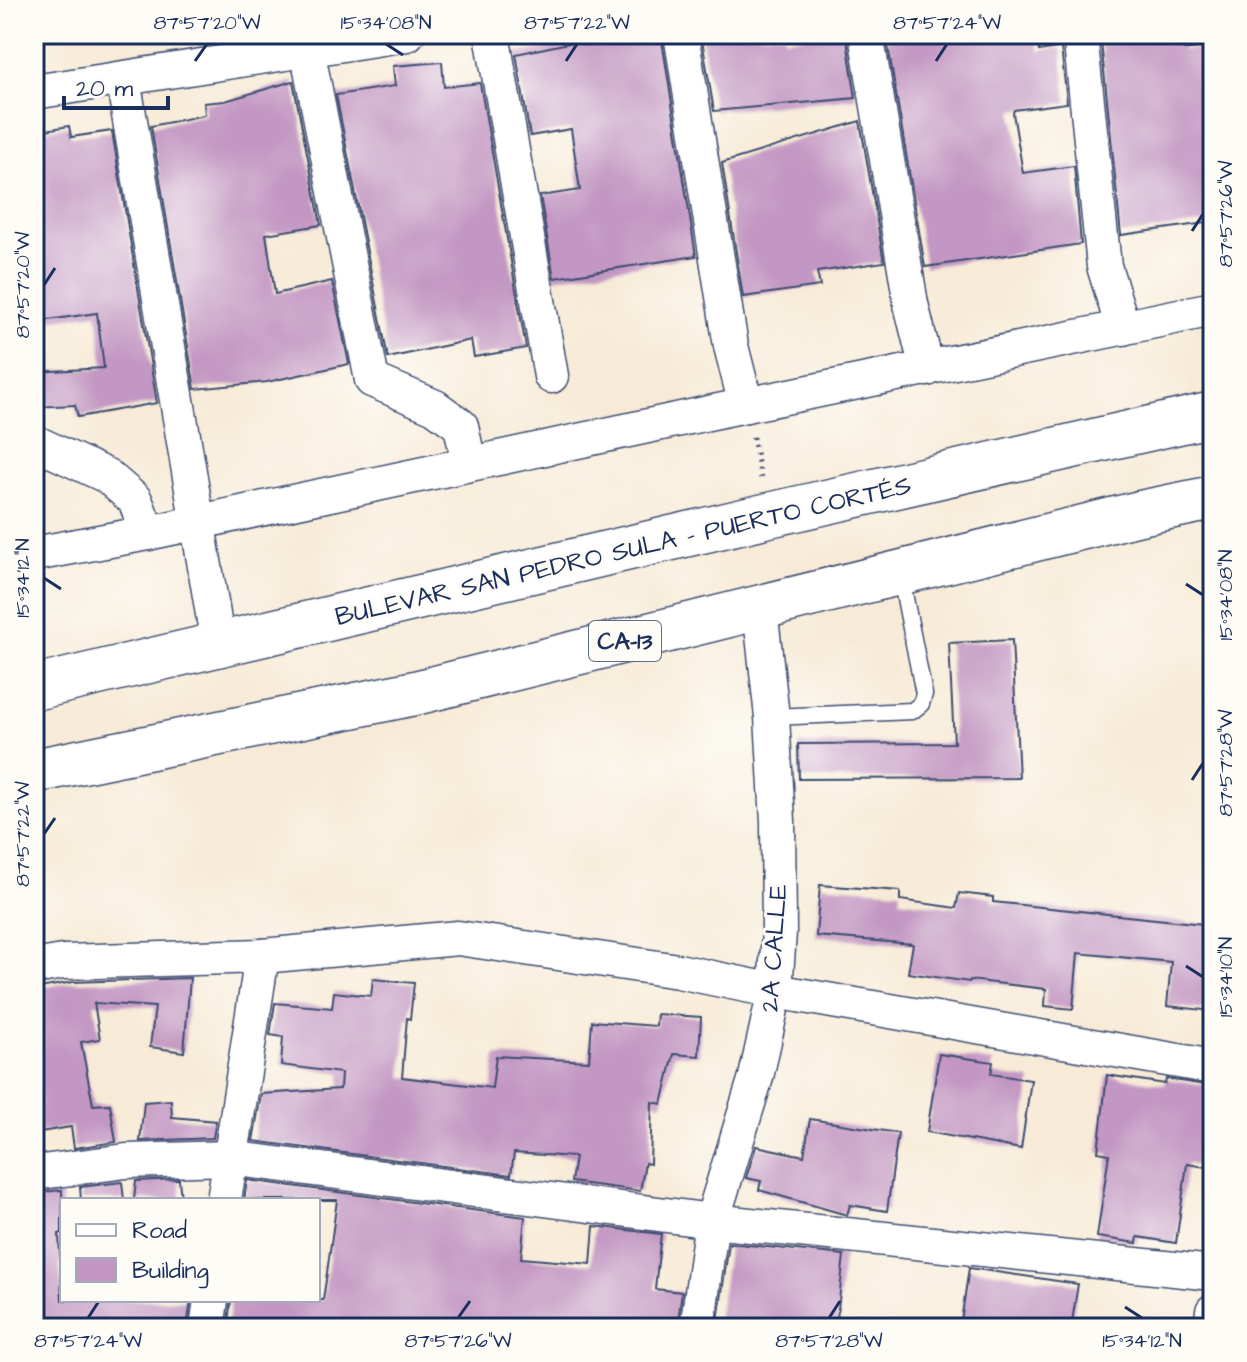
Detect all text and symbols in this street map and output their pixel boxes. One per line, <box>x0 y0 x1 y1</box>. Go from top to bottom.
text: 87°57'20"W <box>154 9 261 37</box>
text: 15°34'08"N <box>341 9 432 37</box>
text: 87°57'22"W <box>524 9 630 37</box>
text: 87°57'24"W <box>893 9 1001 37</box>
scale bar <box>64 60 168 110</box>
text: 20 m <box>76 72 133 106</box>
text: 87°57'26"W <box>1212 160 1240 267</box>
text: 87°57'20"W <box>9 231 37 338</box>
street label: BULEVAR SAN PEDRO SULA - PUERTO CORTÉS <box>332 467 915 635</box>
text: 15°34'12"N <box>9 538 37 618</box>
text: 15°34'08"N <box>1212 550 1240 641</box>
road number: CA-13 <box>589 621 661 661</box>
text: 87°57'28"W <box>1212 709 1240 817</box>
text: 87°57'22"W <box>9 781 37 887</box>
street label: 2A CALLE <box>752 883 796 1013</box>
text: 15°34'10"N <box>1212 937 1240 1017</box>
legend <box>60 1198 320 1302</box>
text: Road <box>132 1214 187 1248</box>
text: Building <box>132 1254 209 1289</box>
text: 87°57'24"W <box>34 1327 142 1355</box>
text: 87°57'26"W <box>405 1327 512 1355</box>
text: 87°57'28"W <box>775 1327 883 1355</box>
text: 15°34'12"N <box>1102 1327 1182 1355</box>

